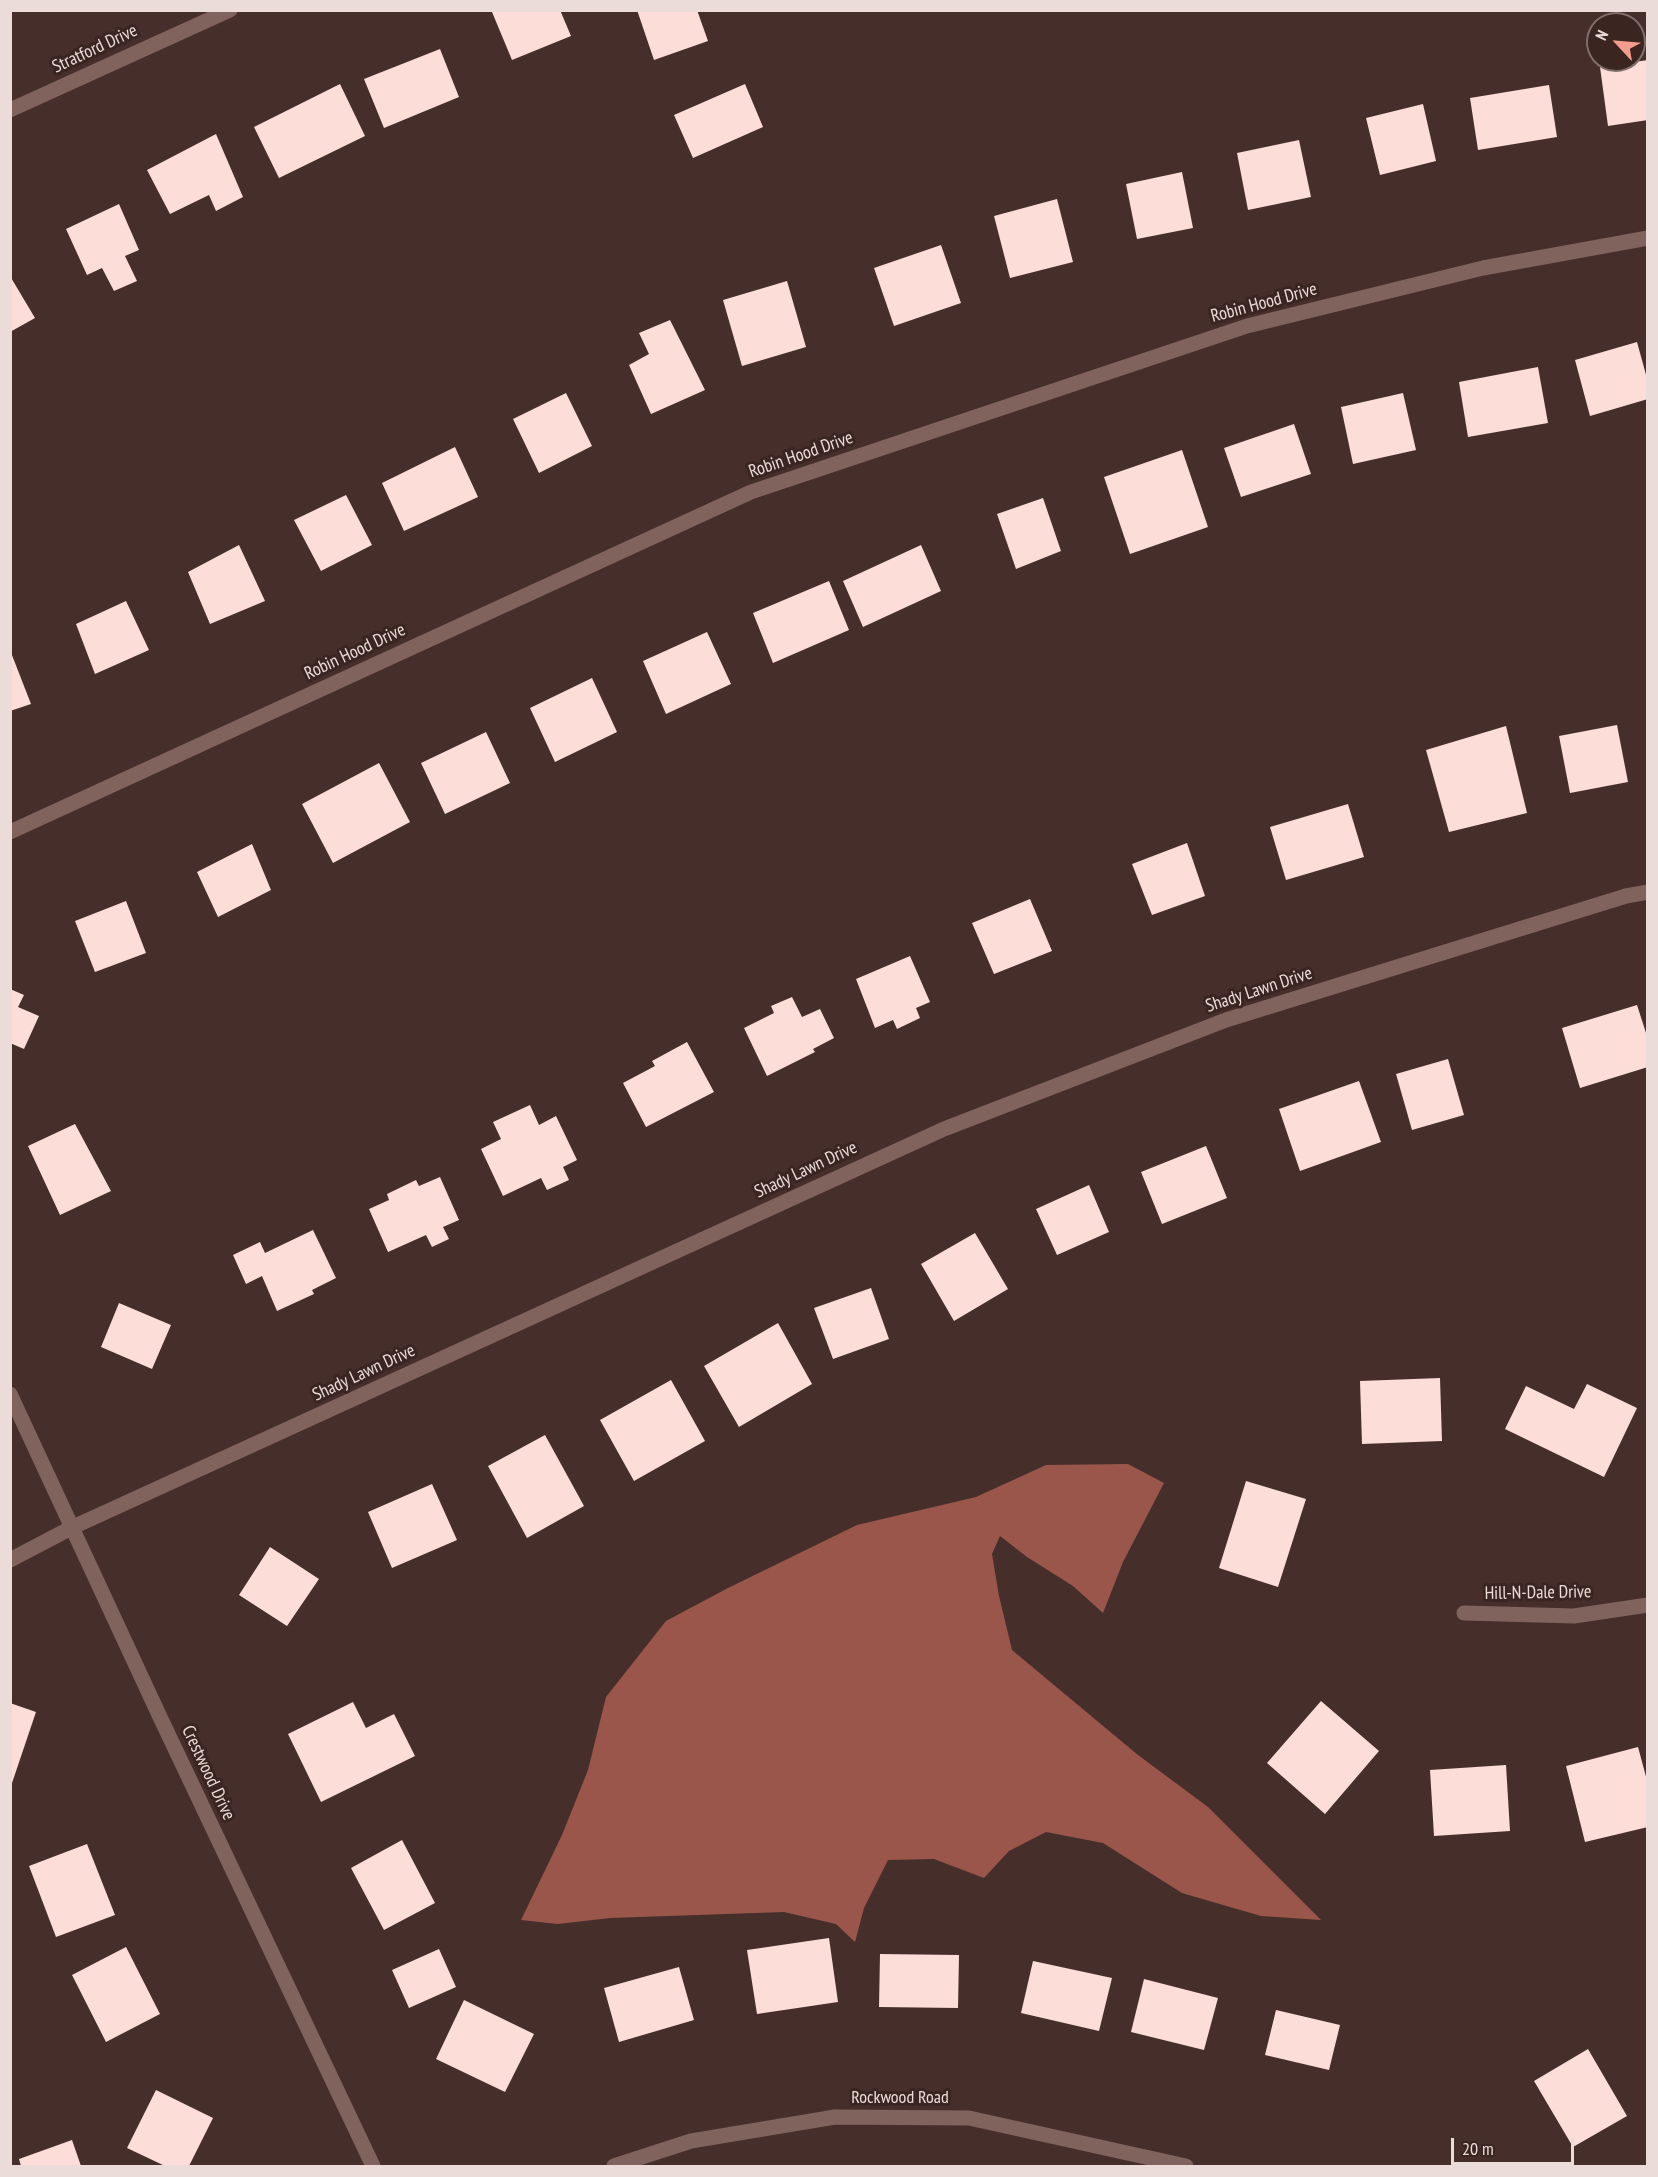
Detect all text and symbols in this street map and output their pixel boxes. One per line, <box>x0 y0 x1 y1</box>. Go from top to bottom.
north arrow <box>1586 12 1646 72</box>
street label: Stratford Drive <box>49 20 141 78</box>
text: N <box>1591 27 1612 43</box>
street label: Robin Hood Drive <box>1209 279 1319 327</box>
street label: Robin Hood Drive <box>746 427 856 483</box>
street label: Robin Hood Drive <box>301 619 409 685</box>
street label: Shady Lawn Drive <box>1203 963 1315 1017</box>
street label: Shady Lawn Drive <box>751 1137 861 1203</box>
street label: Shady Lawn Drive <box>309 1340 419 1406</box>
street label: Hill-N-Dale Drive <box>1484 1581 1592 1605</box>
street label: Crestwood Drive <box>177 1722 239 1824</box>
street label: Rockwood Road <box>851 2087 949 2109</box>
scale bar <box>1454 2126 1577 2164</box>
text: 20 m <box>1462 2137 1494 2160</box>

